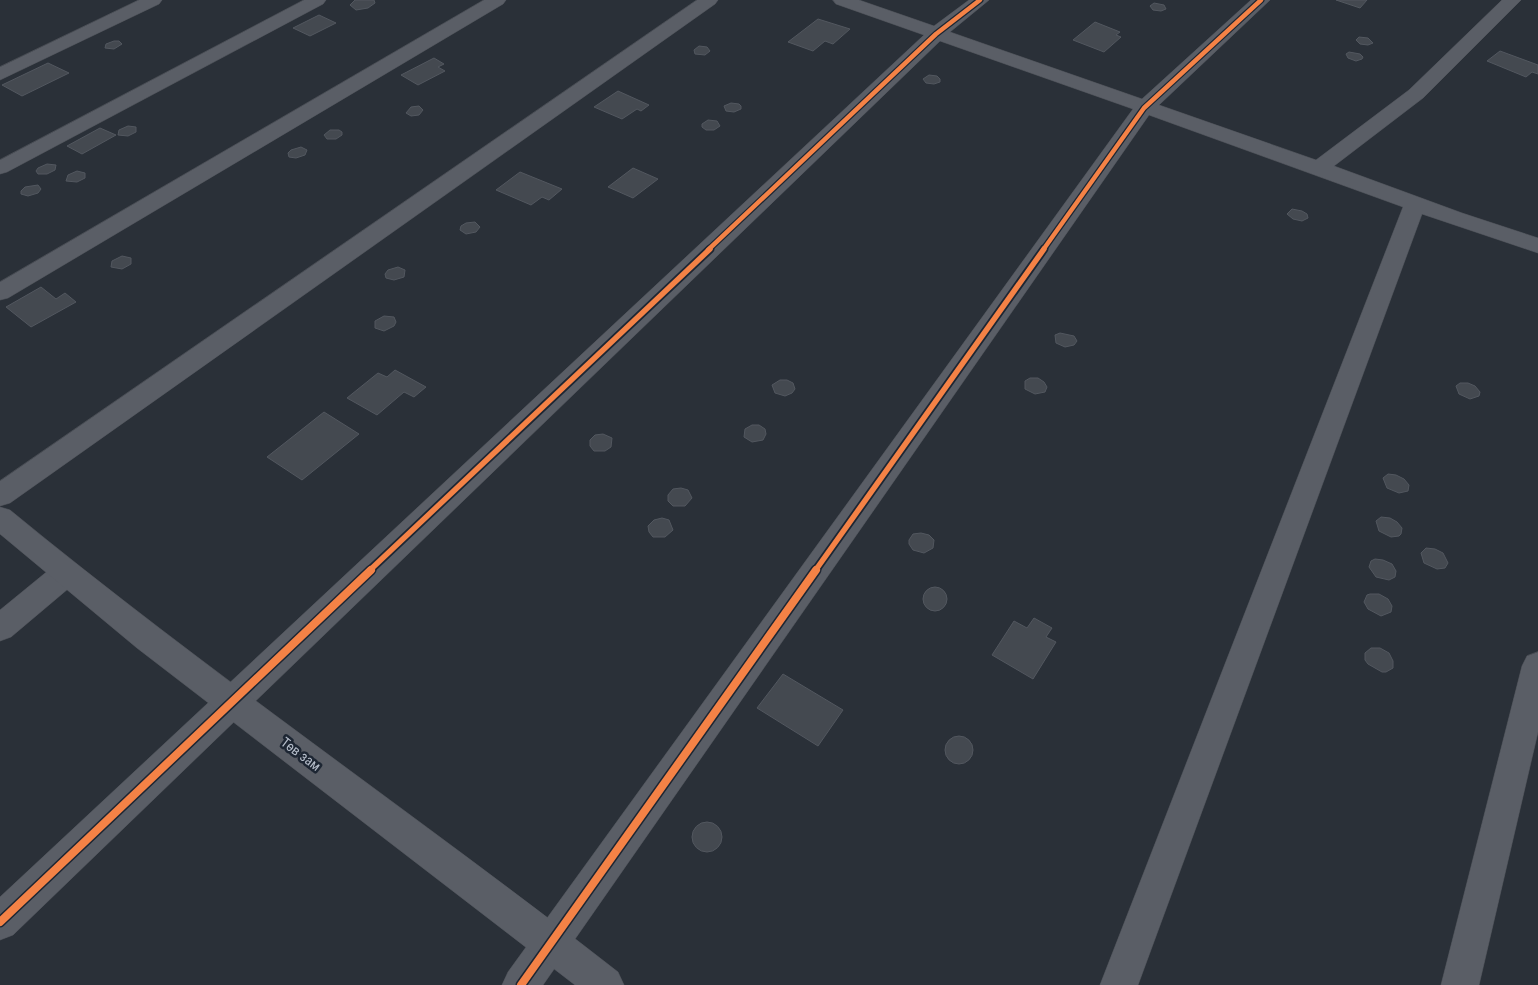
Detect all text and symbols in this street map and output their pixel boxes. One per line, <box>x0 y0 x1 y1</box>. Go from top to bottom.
street label: Төв зам <box>278 734 324 774</box>

